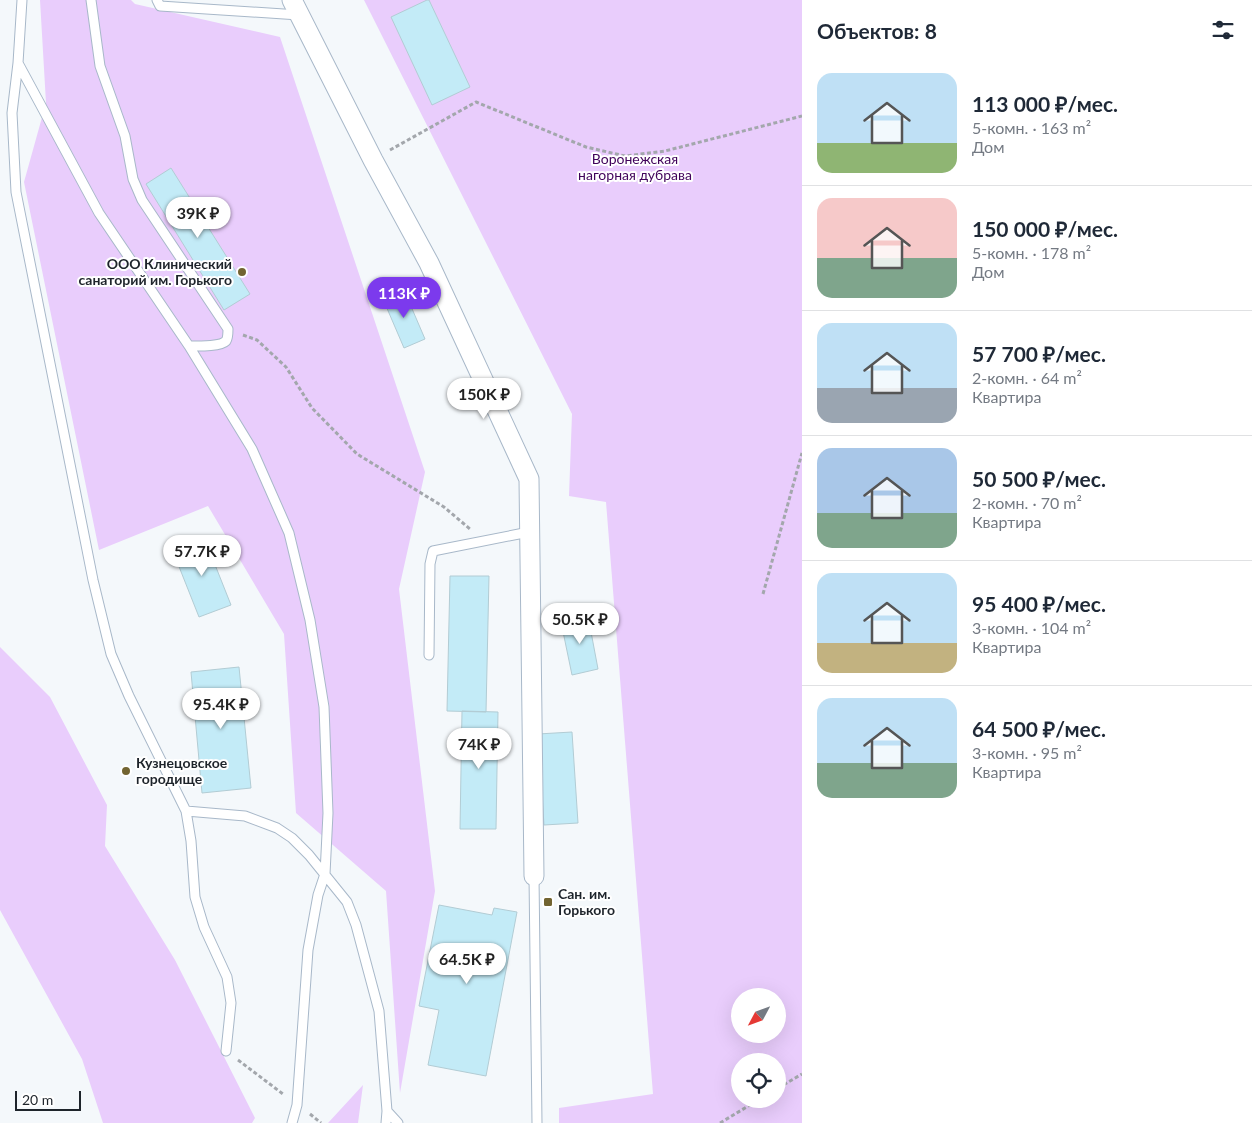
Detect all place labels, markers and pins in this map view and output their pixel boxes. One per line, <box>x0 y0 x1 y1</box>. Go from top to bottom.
pin: 39K ₽ <box>163 196 233 239</box>
place label: ООО Клинический санаторий им. Горького <box>79 255 232 288</box>
marker: ООО Клинический санаторий им. Горького <box>236 266 248 278</box>
pin: 113K ₽ <box>363 276 445 319</box>
pin: 150K ₽ <box>443 378 525 420</box>
pin: 57.7K ₽ <box>156 534 248 577</box>
pin: 50.5K ₽ <box>534 602 626 645</box>
pin: 95.4K ₽ <box>175 688 267 730</box>
pin: 74K ₽ <box>444 728 514 770</box>
place label: Кузнецовское городище <box>136 754 228 787</box>
marker: Кузнецовское городище <box>120 765 132 777</box>
place label: Сан. им. Горького <box>558 885 615 918</box>
marker: Сан. им. Горького <box>542 896 554 908</box>
pin: 64.5K ₽ <box>421 942 513 985</box>

